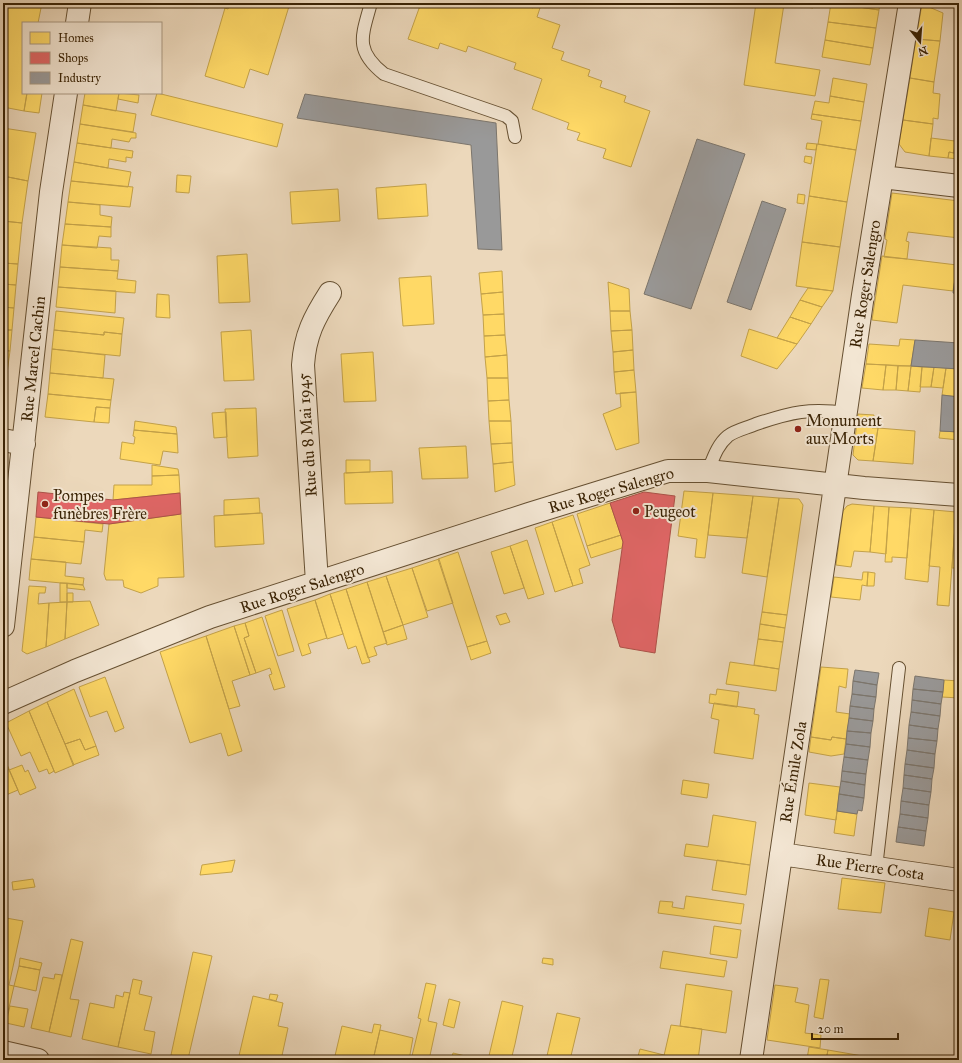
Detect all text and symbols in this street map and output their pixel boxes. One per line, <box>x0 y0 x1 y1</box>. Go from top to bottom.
legend <box>22 22 162 94</box>
north arrow <box>900 22 940 62</box>
text: Homes <box>58 31 94 45</box>
text: N <box>916 44 929 59</box>
text: Shops <box>58 51 88 65</box>
text: Industry <box>58 71 101 85</box>
street label: Rue Roger Salengro <box>845 218 886 350</box>
street label: Rue Marcel Cachin <box>17 295 49 423</box>
street label: Rue du 8 Mai 1945 <box>293 372 321 497</box>
place label: Monument aux Morts <box>806 411 882 448</box>
marker: Monument aux Morts <box>793 424 803 434</box>
street label: Rue Roger Salengro <box>546 463 676 518</box>
place label: Pompes funèbres Frère <box>53 486 147 523</box>
marker: Pompes funèbres Frère <box>40 499 50 509</box>
place label: Peugeot <box>644 502 696 522</box>
marker: Peugeot <box>631 506 641 516</box>
street label: Rue Roger Salengro <box>237 559 367 618</box>
street label: Rue Émile Zola <box>774 719 810 824</box>
street label: Rue Pierre Costa <box>815 850 926 884</box>
scale bar <box>812 1015 898 1041</box>
text: 20 m <box>818 1022 844 1036</box>

